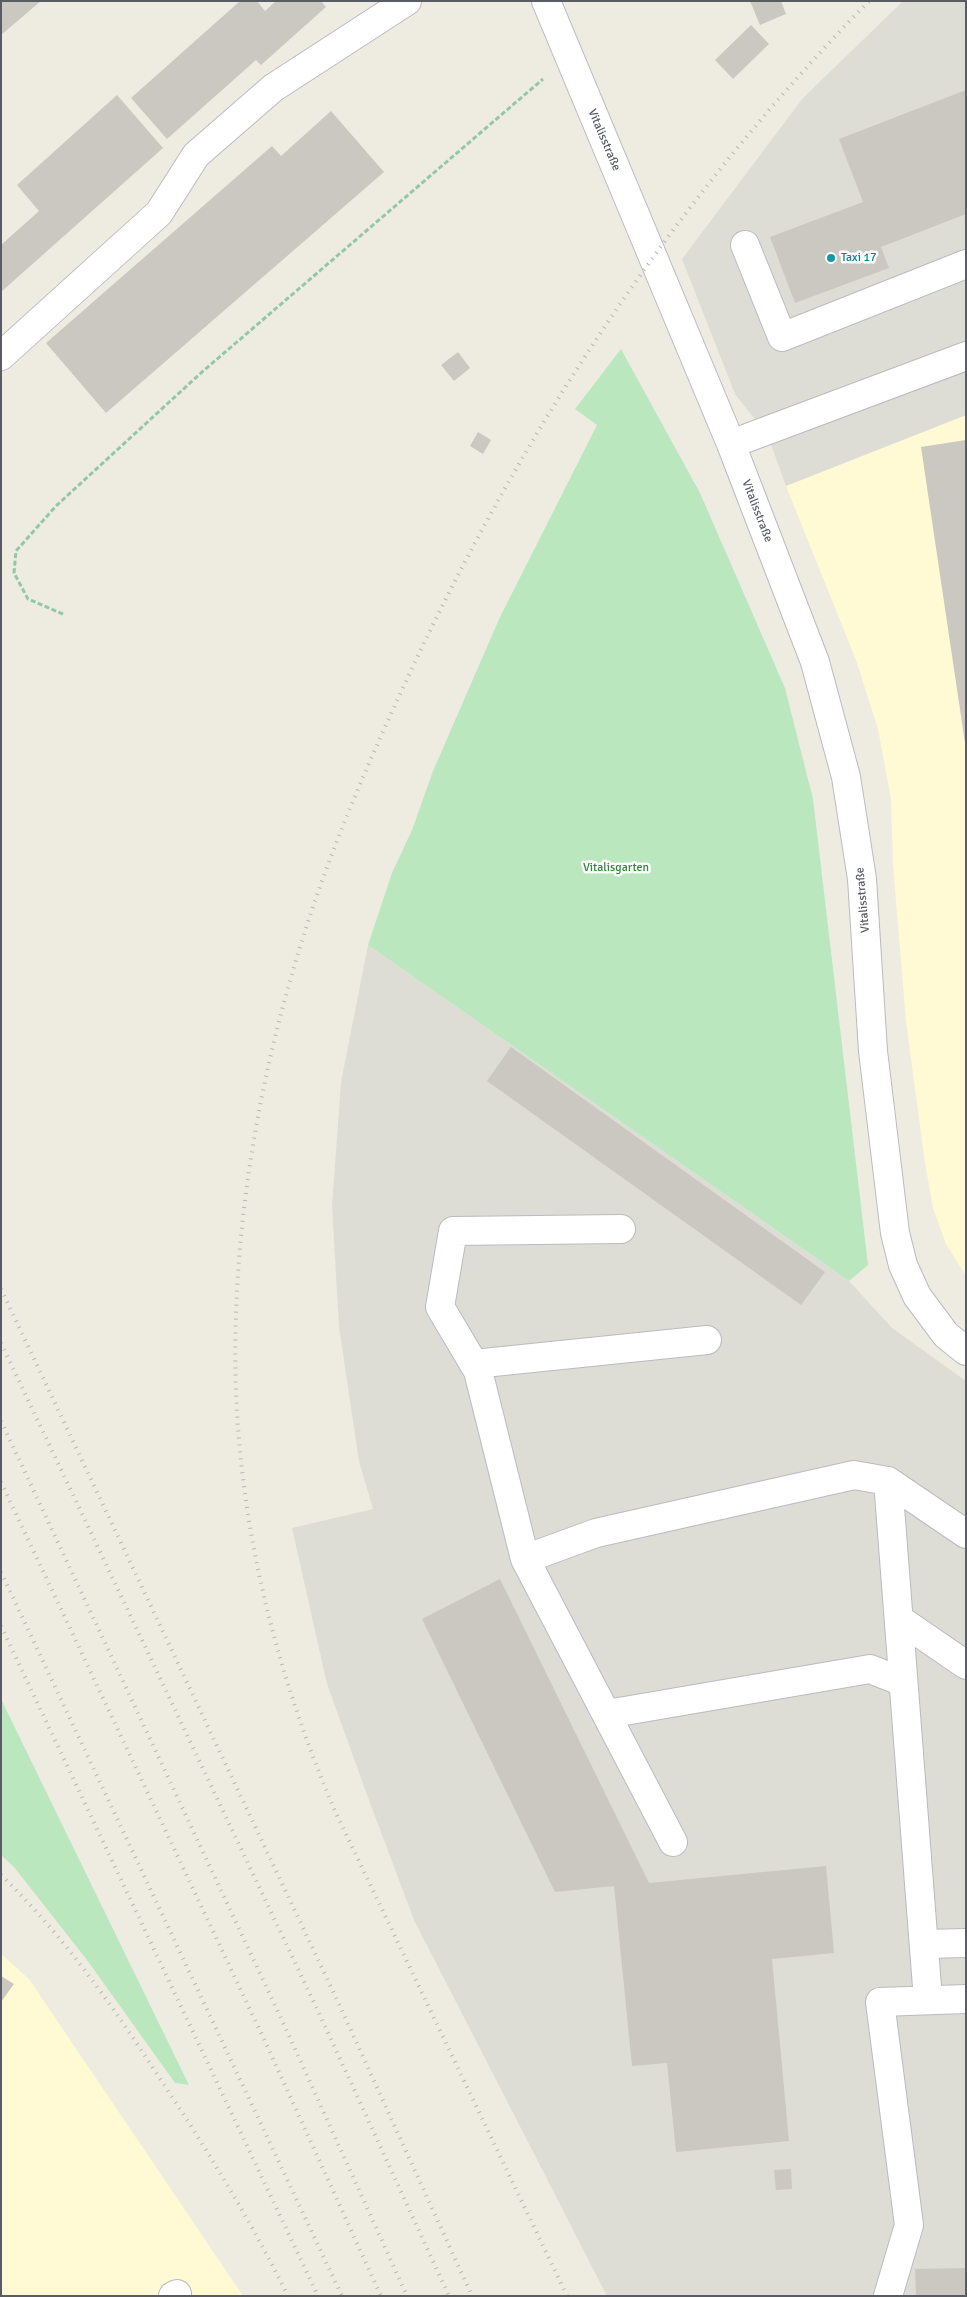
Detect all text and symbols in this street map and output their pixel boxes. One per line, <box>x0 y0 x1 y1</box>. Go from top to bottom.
street label: Vitalisstraße <box>585 107 623 173</box>
place label: Taxi 17 <box>841 251 877 265</box>
marker: Taxi 17 <box>825 252 837 264</box>
street label: Vitalisstraße <box>739 478 775 544</box>
park label: Vitalisgarten <box>583 861 649 875</box>
street label: Vitalisstraße <box>853 867 873 933</box>

